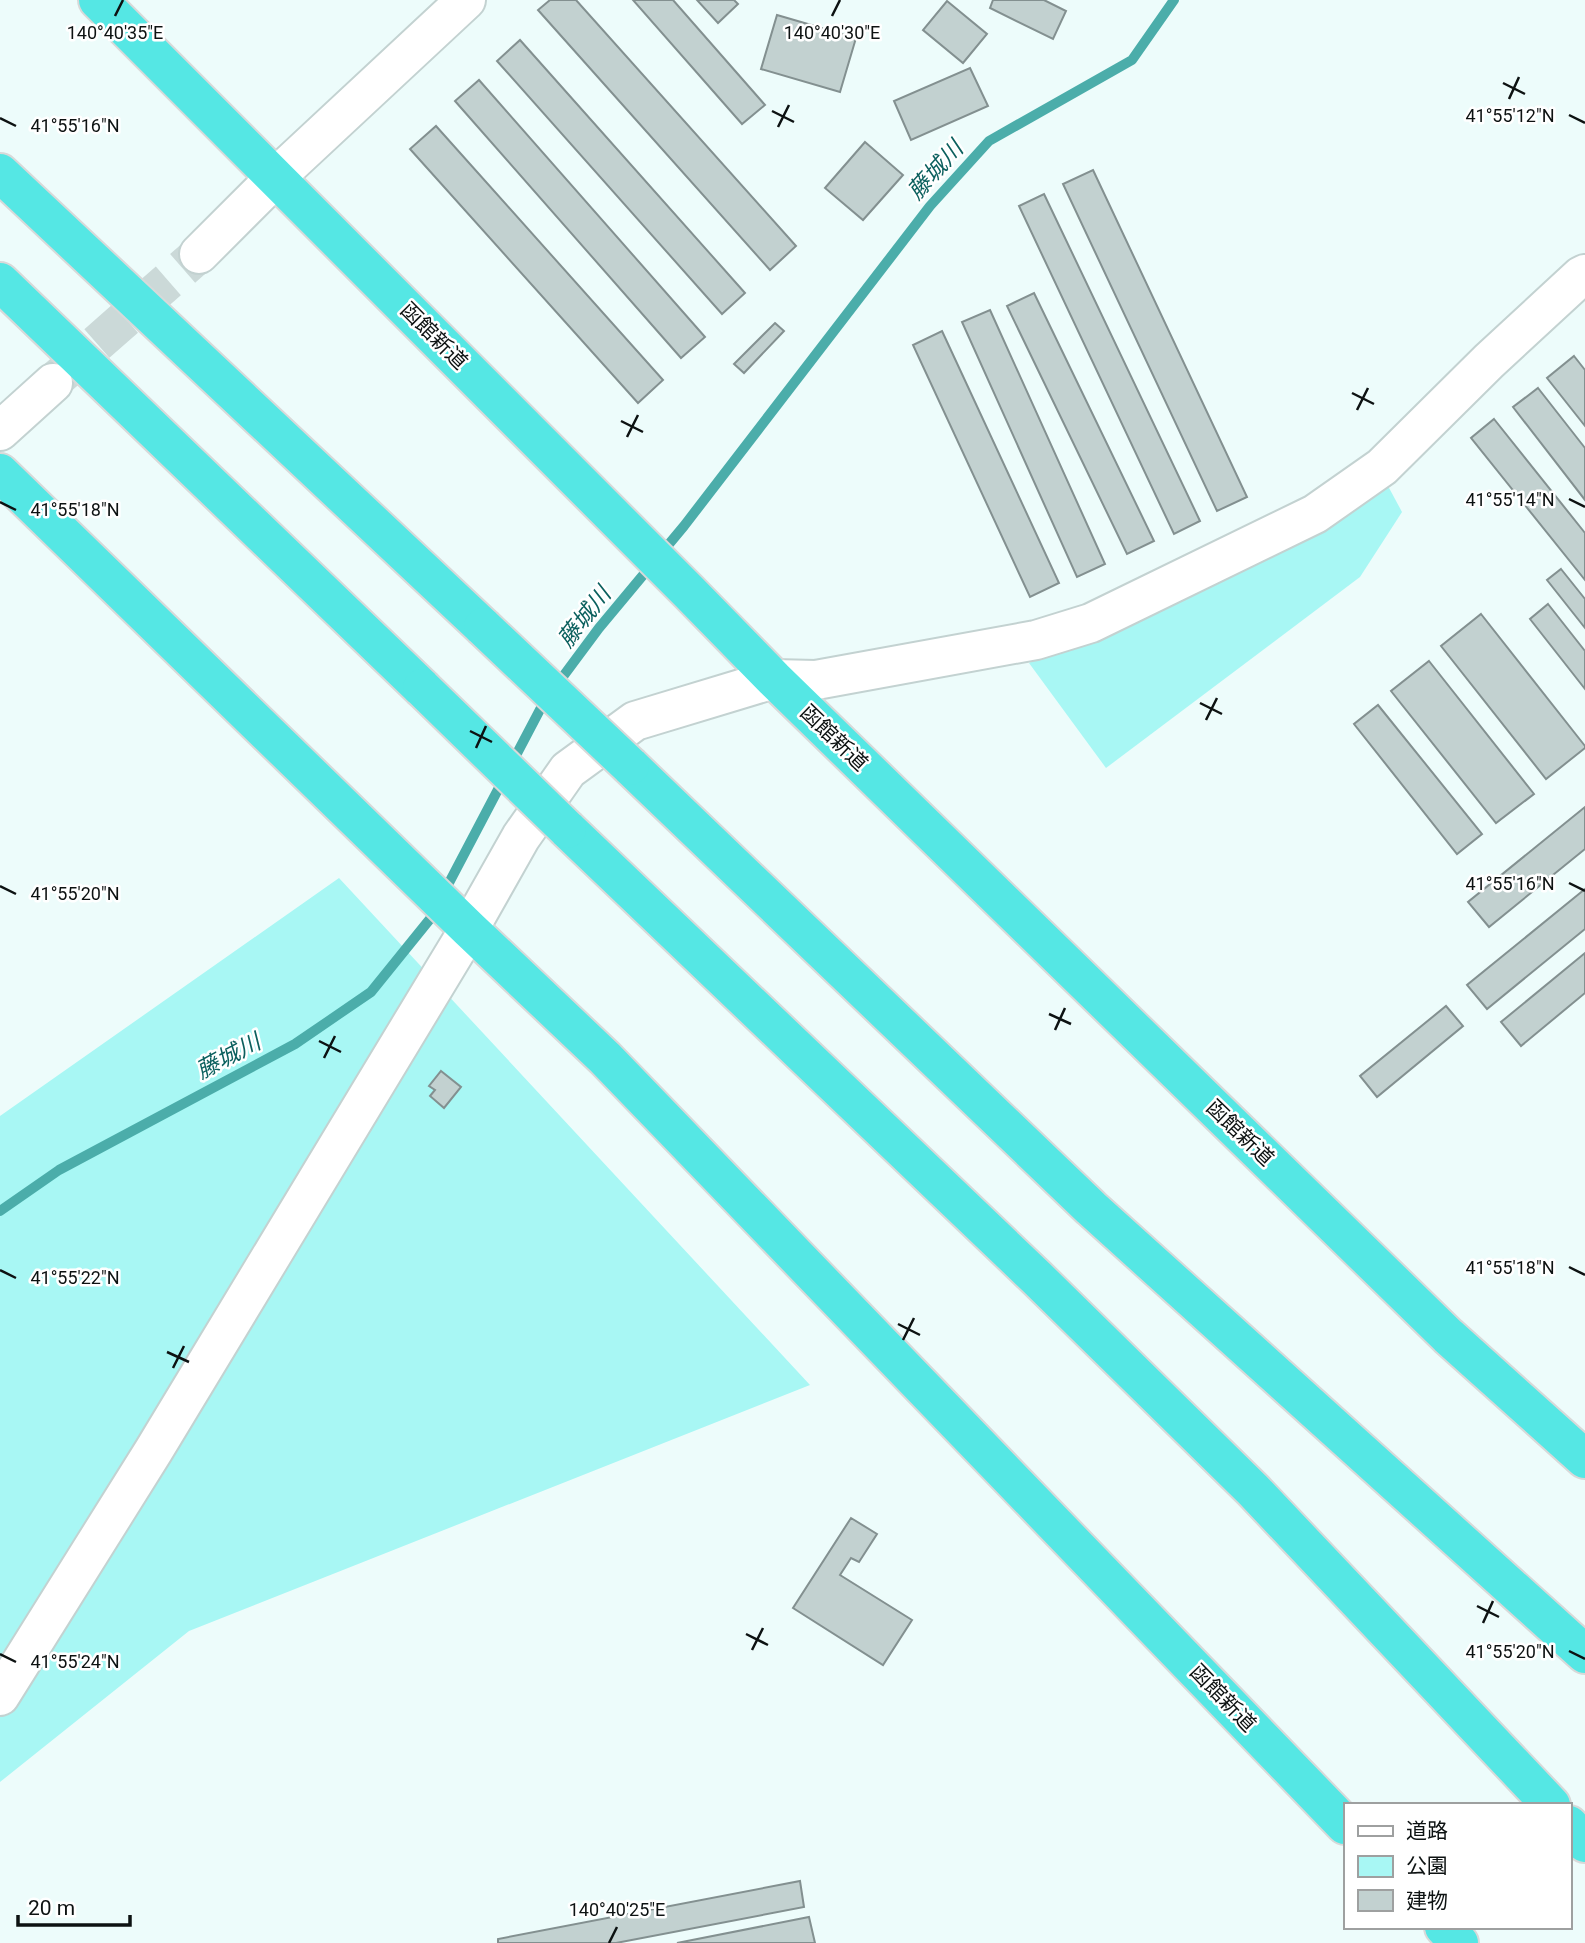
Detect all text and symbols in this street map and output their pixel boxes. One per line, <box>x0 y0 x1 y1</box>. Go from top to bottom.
text: 140°40'35"E <box>67 22 163 43</box>
text: 140°40'30"E <box>784 22 880 43</box>
text: 41°55'12"N <box>1465 105 1555 126</box>
text: 41°55'16"N <box>30 115 120 136</box>
water label: 藤城川 <box>902 133 970 205</box>
street label: 函館新道 <box>396 298 472 374</box>
text: 41°55'14"N <box>1465 489 1555 510</box>
text: 41°55'18"N <box>30 499 120 520</box>
water label: 藤城川 <box>553 579 618 653</box>
street label: 函館新道 <box>795 700 873 776</box>
text: 41°55'16"N <box>1465 873 1555 894</box>
text: 41°55'20"N <box>30 883 120 904</box>
water label: 藤城川 <box>191 1027 268 1085</box>
street label: 函館新道 <box>1201 1095 1279 1171</box>
text: 41°55'18"N <box>1465 1257 1555 1278</box>
text: 41°55'22"N <box>30 1267 120 1288</box>
text: 41°55'20"N <box>1465 1641 1555 1662</box>
text: 41°55'24"N <box>30 1651 120 1672</box>
street label: 函館新道 <box>1185 1659 1261 1737</box>
legend <box>1344 1803 1571 1929</box>
text: 道路 <box>1406 1819 1448 1843</box>
text: 公園 <box>1406 1854 1448 1878</box>
scale bar <box>18 1884 130 1928</box>
text: 建物 <box>1406 1889 1448 1913</box>
text: 20 m <box>28 1896 75 1920</box>
text: 140°40'25"E <box>569 1899 665 1920</box>

